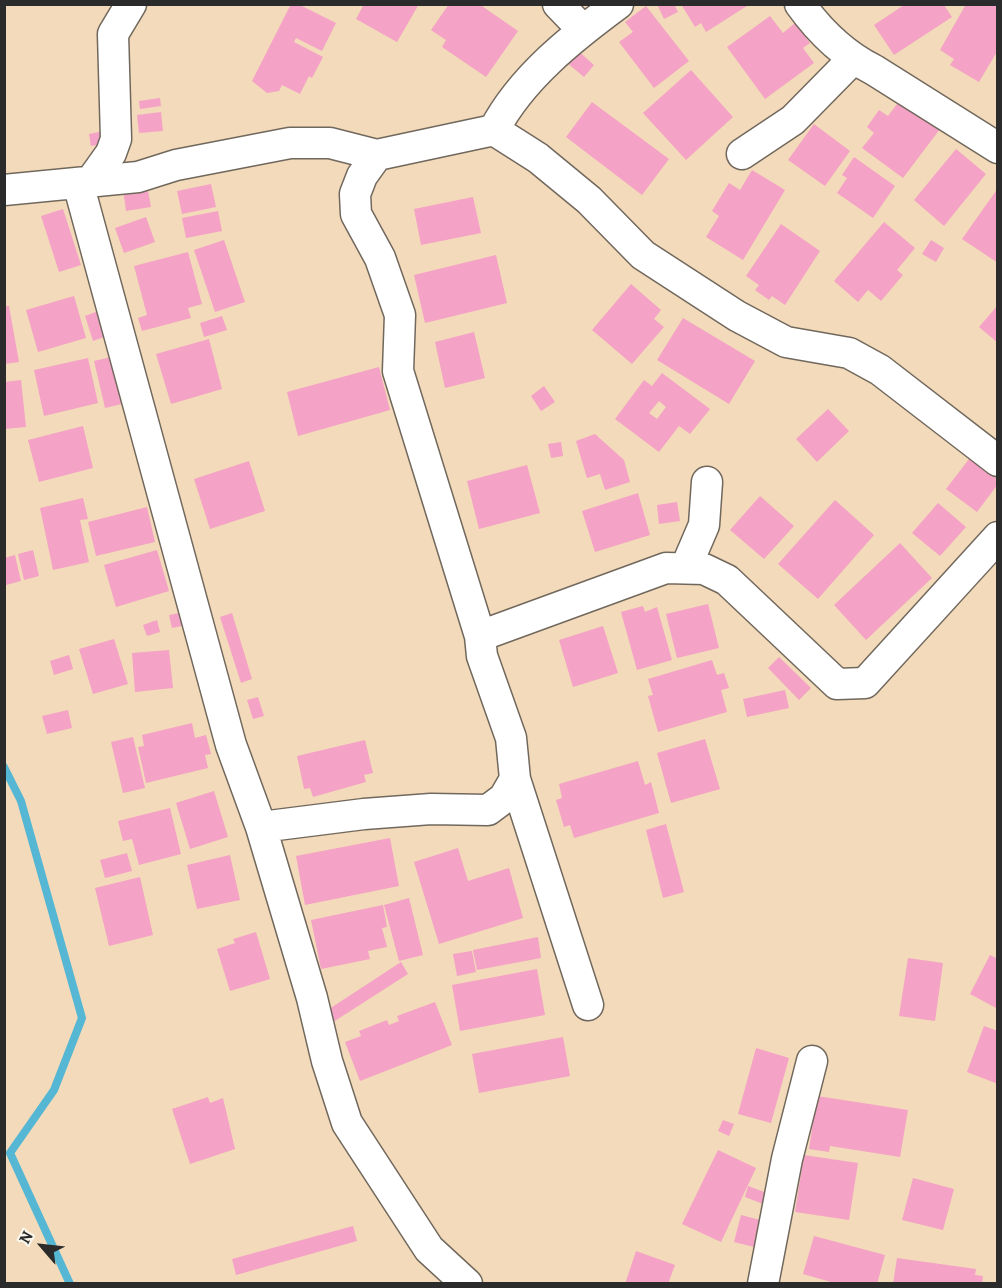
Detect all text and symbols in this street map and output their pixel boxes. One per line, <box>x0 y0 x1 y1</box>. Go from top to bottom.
north arrow <box>12 1216 72 1276</box>
text: N <box>14 1227 39 1248</box>

